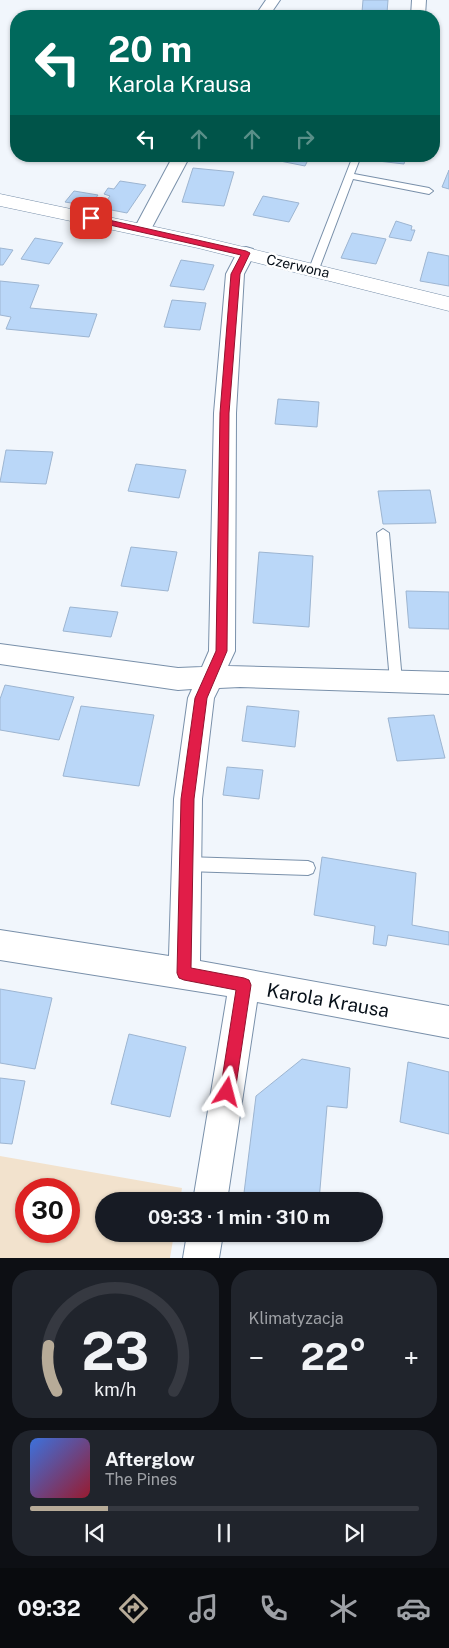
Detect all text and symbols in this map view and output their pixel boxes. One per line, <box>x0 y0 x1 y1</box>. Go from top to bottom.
text: 20 m <box>108 29 192 70</box>
icon: left <box>25 30 90 95</box>
text: Karola Krausa <box>108 71 251 97</box>
icon: left <box>132 125 160 153</box>
icon: ahead <box>185 125 213 153</box>
icon: ahead <box>238 125 266 153</box>
icon: right <box>291 125 319 153</box>
pin <box>70 197 112 239</box>
icon: arrive <box>77 204 105 232</box>
street label: Czerwona <box>265 251 331 281</box>
street label: Karola Krausa <box>265 978 391 1022</box>
position arrow <box>200 1065 252 1117</box>
speed limit sign: 30 <box>15 1178 80 1243</box>
text: 09:33 · 1 min · 310 m <box>148 1206 330 1228</box>
text: Klimatyzacja <box>249 1309 344 1328</box>
text: 23 <box>81 1321 149 1382</box>
text: 22° <box>301 1334 367 1379</box>
text: − <box>249 1341 264 1374</box>
text: + <box>403 1341 419 1374</box>
text: km/h <box>94 1379 136 1400</box>
text: Afterglow <box>105 1448 195 1470</box>
text: The Pines <box>105 1470 177 1489</box>
icon: previous <box>81 1519 109 1547</box>
icon: pause <box>210 1519 238 1547</box>
icon: next <box>340 1519 368 1547</box>
icon: directions <box>116 1591 151 1626</box>
icon: music <box>186 1591 221 1626</box>
icon: phone <box>256 1591 291 1626</box>
icon: climate <box>326 1591 361 1626</box>
icon: car <box>396 1591 431 1626</box>
text: 09:32 <box>18 1595 81 1621</box>

